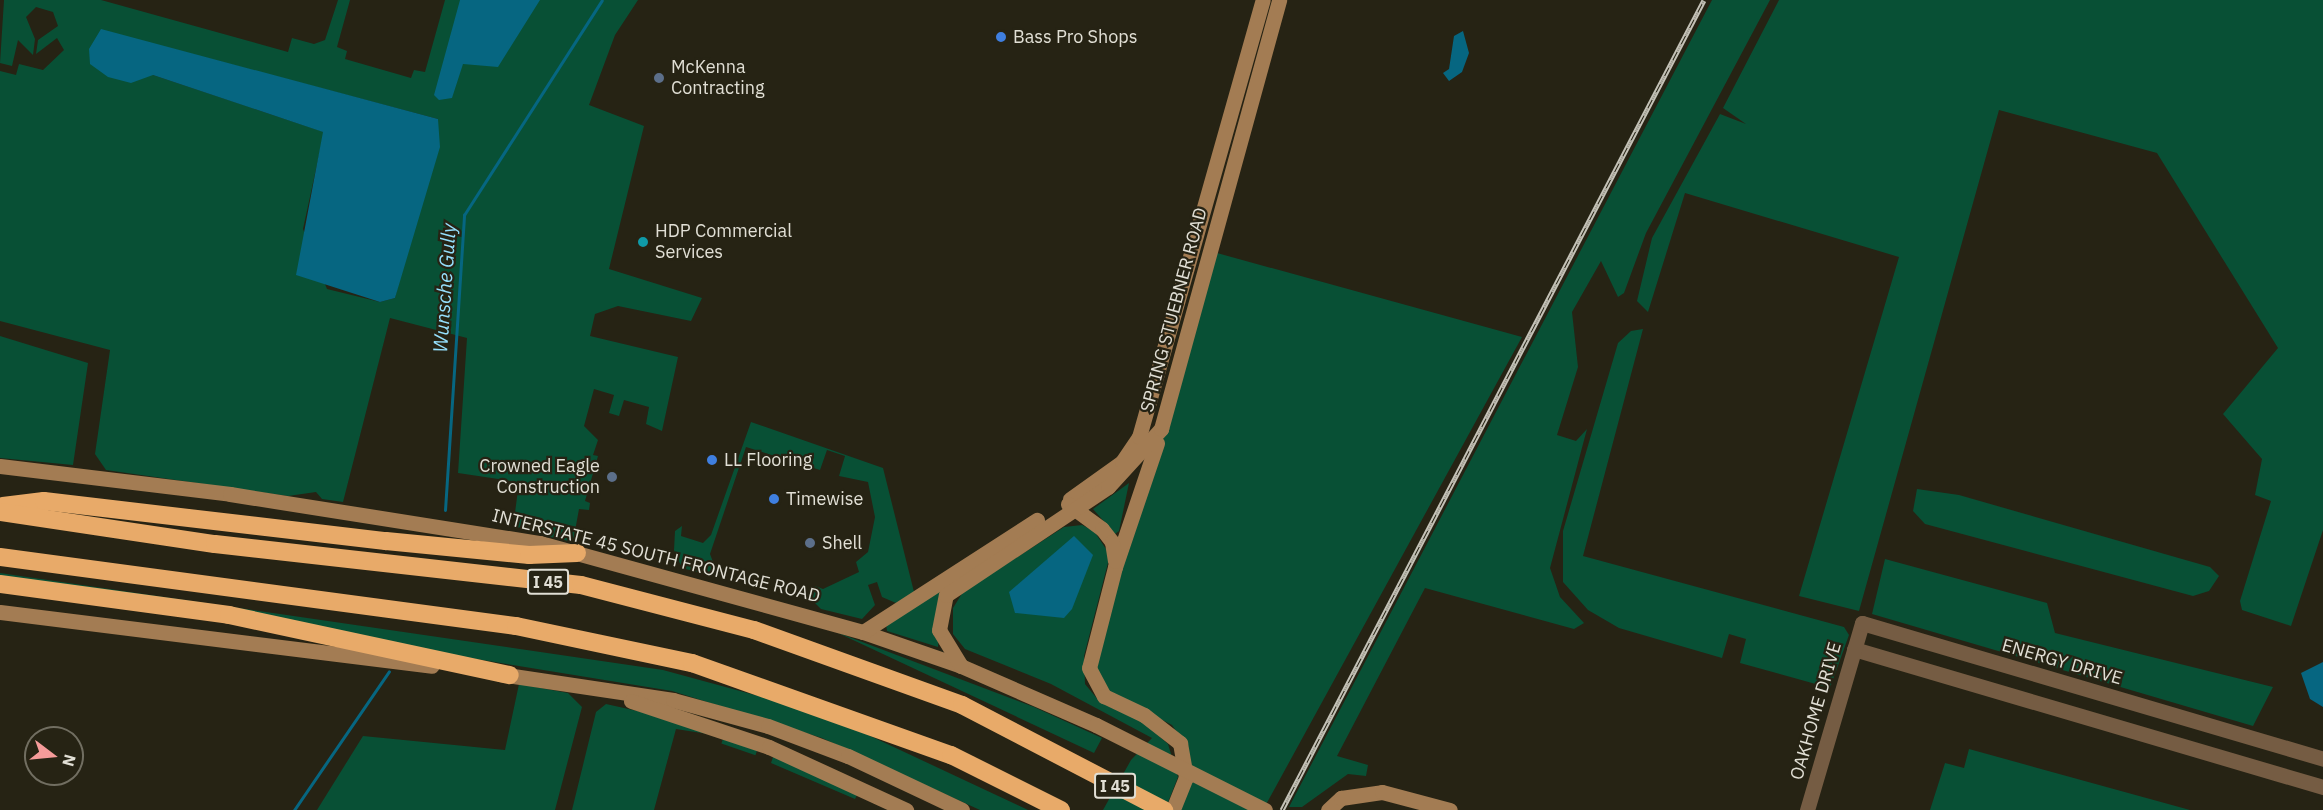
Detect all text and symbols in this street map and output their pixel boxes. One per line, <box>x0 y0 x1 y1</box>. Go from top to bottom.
place label: Bass Pro Shops <box>1013 26 1138 48</box>
marker: Bass Pro Shops <box>994 30 1008 44</box>
place label: McKenna Contracting <box>671 57 765 100</box>
marker: McKenna Contracting <box>652 71 666 85</box>
street label: SPRING STUEBNER ROAD <box>1136 205 1212 415</box>
place label: HDP Commercial Services <box>655 221 792 264</box>
water label: Wunsche Gully <box>428 223 460 353</box>
marker: HDP Commercial Services <box>636 235 650 249</box>
place label: LL Flooring <box>724 449 812 471</box>
marker: LL Flooring <box>705 453 719 467</box>
place label: Crowned Eagle Construction <box>479 456 600 498</box>
marker: Crowned Eagle Construction <box>605 470 619 484</box>
place label: Timewise <box>786 488 863 510</box>
marker: Timewise <box>767 492 781 506</box>
street label: INTERSTATE 45 SOUTH FRONTAGE ROAD <box>490 505 822 607</box>
place label: Shell <box>822 532 862 554</box>
marker: Shell <box>803 536 817 550</box>
road number: I 45 <box>527 569 569 595</box>
street label: ENERGY DRIVE <box>1999 635 2125 689</box>
street label: OAKHOME DRIVE <box>1786 640 1846 782</box>
north arrow <box>24 726 84 786</box>
text: N <box>58 752 81 769</box>
road number: I 45 <box>1094 773 1136 799</box>

